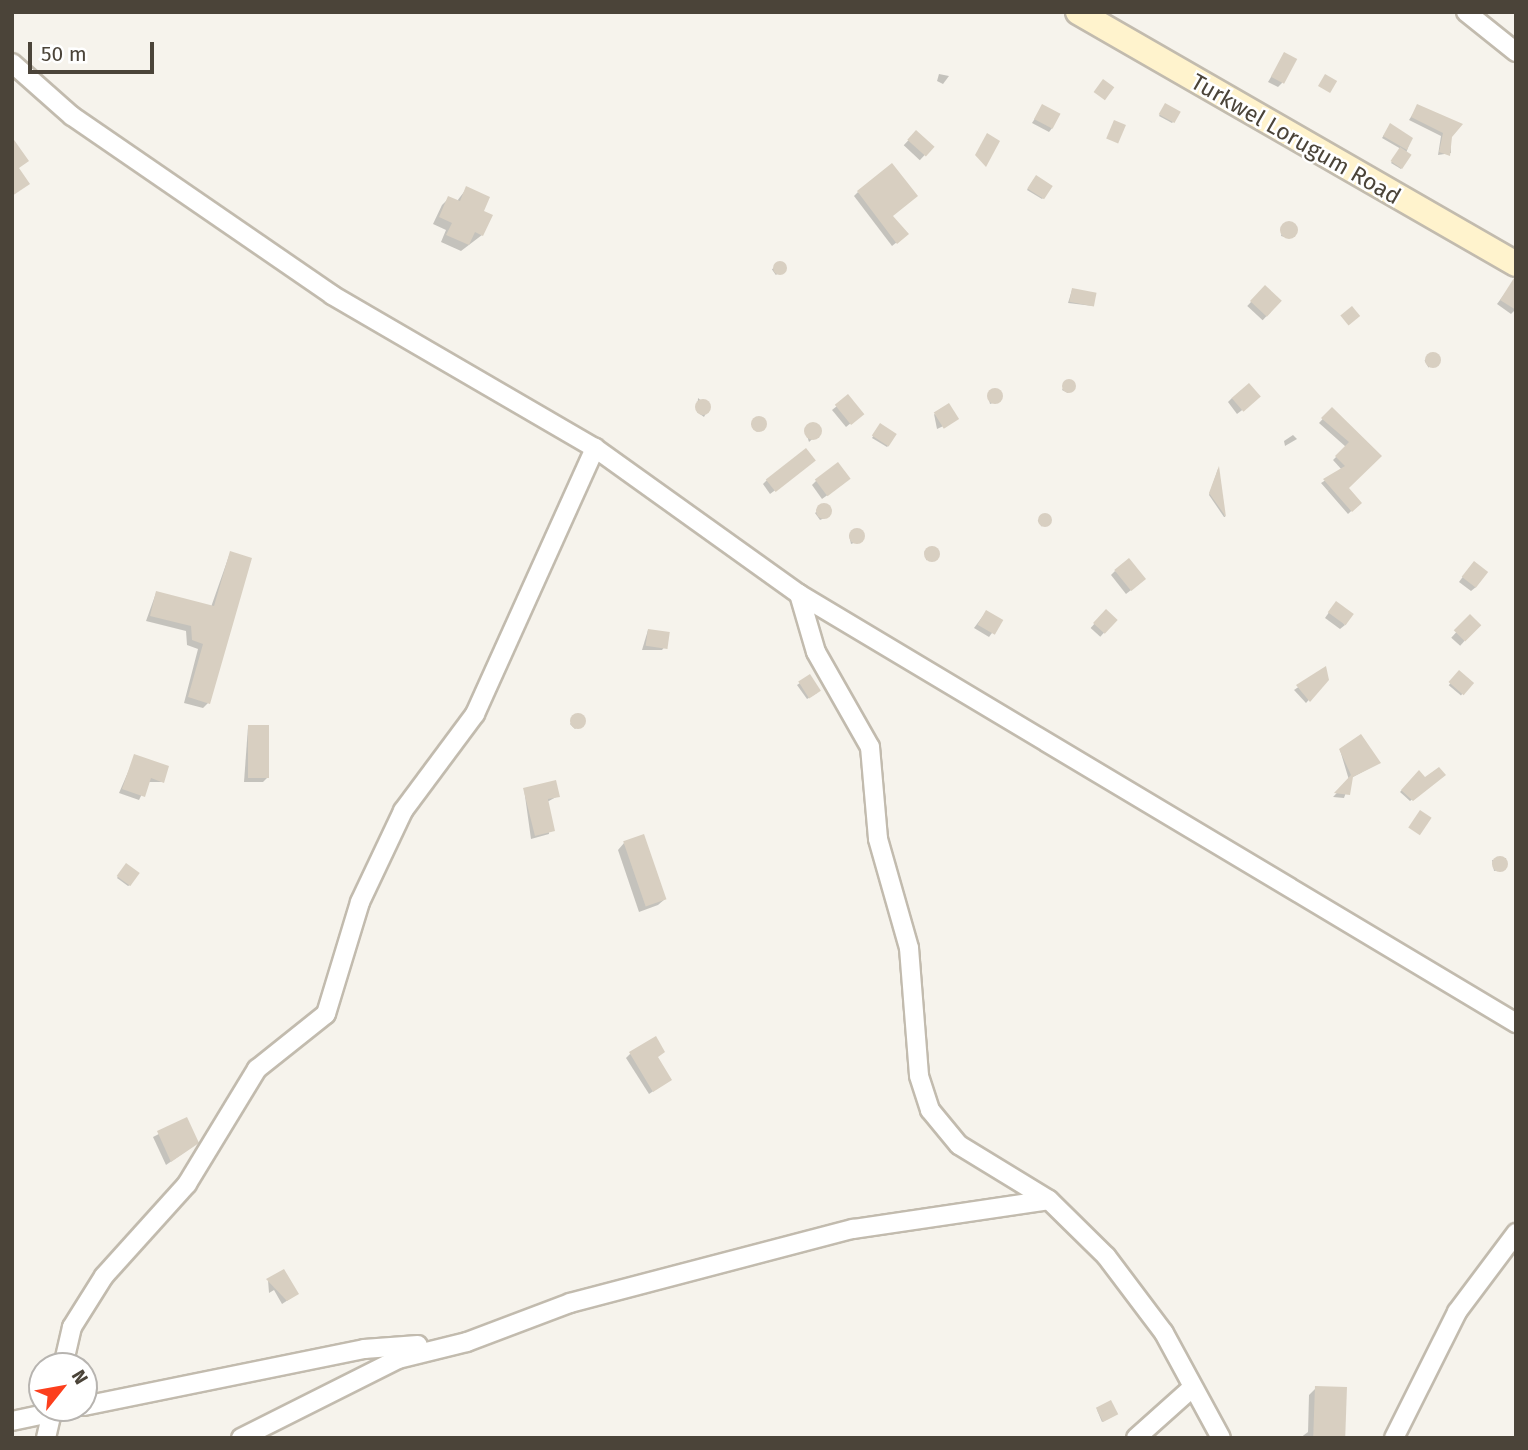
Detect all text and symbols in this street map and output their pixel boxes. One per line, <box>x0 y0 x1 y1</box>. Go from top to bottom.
scale bar <box>32 28 158 72</box>
text: 50 m <box>41 41 87 67</box>
street label: Turkwel Lorugum Road <box>1186 68 1406 210</box>
north arrow <box>28 1352 98 1422</box>
text: N <box>67 1366 93 1388</box>

